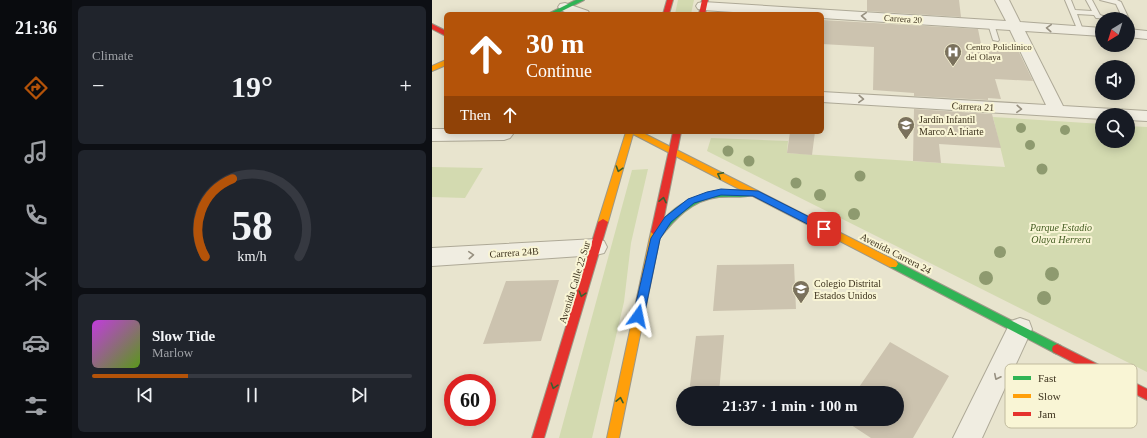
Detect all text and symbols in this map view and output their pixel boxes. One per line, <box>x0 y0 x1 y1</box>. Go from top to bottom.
one-way arrow <box>860 12 866 20</box>
north arrow <box>1095 12 1135 52</box>
map controls <box>1095 12 1135 148</box>
street label: Carrera 20 <box>884 13 923 25</box>
text: 21:36 <box>15 18 57 38</box>
one-way arrow <box>1046 24 1052 33</box>
icon: ahead <box>460 28 512 80</box>
text: 30 m <box>526 28 584 59</box>
hospital icon: Centro Policlínico del Olaya <box>943 42 963 67</box>
place label: Centro Policlínico del Olaya <box>966 42 1032 62</box>
text: Climate <box>92 48 133 63</box>
button: sound <box>1095 60 1135 100</box>
text: Continue <box>526 61 592 81</box>
text: 19° <box>231 70 273 103</box>
text: − <box>92 73 104 98</box>
text: + <box>400 73 412 98</box>
icon: directions <box>22 74 50 102</box>
one-way arrow <box>858 95 864 104</box>
street label: Carrera 21 <box>951 100 994 113</box>
icon: ahead <box>499 104 521 126</box>
one-way arrow <box>1016 104 1022 113</box>
text: Then <box>460 107 491 123</box>
button: search <box>1095 108 1135 148</box>
place label: Jardín Infantil Marco A. Iriarte <box>919 114 984 137</box>
school or university icon: Jardín Infantil Marco A. Iriarte <box>896 115 916 140</box>
icon: music <box>22 138 50 166</box>
one-way arrow <box>615 166 624 173</box>
one-way arrow <box>717 173 724 180</box>
one-way arrow <box>659 197 667 203</box>
icon: phone <box>22 201 50 229</box>
text: 58 <box>231 203 273 249</box>
pin <box>807 212 841 246</box>
icon: arrive <box>813 218 835 240</box>
park label: Parque Estadio Olaya Herrera <box>1029 222 1092 245</box>
street label: Avenida Carrera 24 <box>858 231 933 276</box>
street label: Avenida Calle 22 Sur <box>557 239 592 325</box>
street label: Carrera 24B <box>489 245 539 260</box>
text: km/h <box>237 248 267 264</box>
one-way arrow <box>468 250 474 259</box>
icon: climate <box>22 265 50 293</box>
place label: Colegio Distrital Estados Unidos <box>814 278 881 301</box>
school or university icon: Colegio Distrital Estados Unidos <box>791 279 811 304</box>
one-way arrow <box>578 290 587 297</box>
position arrow <box>617 295 659 337</box>
text: Slow Tide <box>152 328 215 344</box>
icon: car <box>22 329 50 357</box>
text: Marlow <box>152 345 193 360</box>
legend <box>1005 364 1137 428</box>
text: Fast <box>1038 372 1056 384</box>
one-way arrow <box>994 373 1002 380</box>
speed limit sign: 60 <box>444 374 496 426</box>
one-way arrow <box>550 383 559 390</box>
icon: previous <box>134 384 156 406</box>
icon: pause <box>241 384 263 406</box>
icon: next <box>348 384 370 406</box>
text: Slow <box>1038 390 1061 402</box>
icon: filters <box>22 392 50 420</box>
one-way arrow <box>616 397 624 403</box>
text: 21:37 · 1 min · 100 m <box>723 398 858 414</box>
text: Jam <box>1038 408 1056 420</box>

